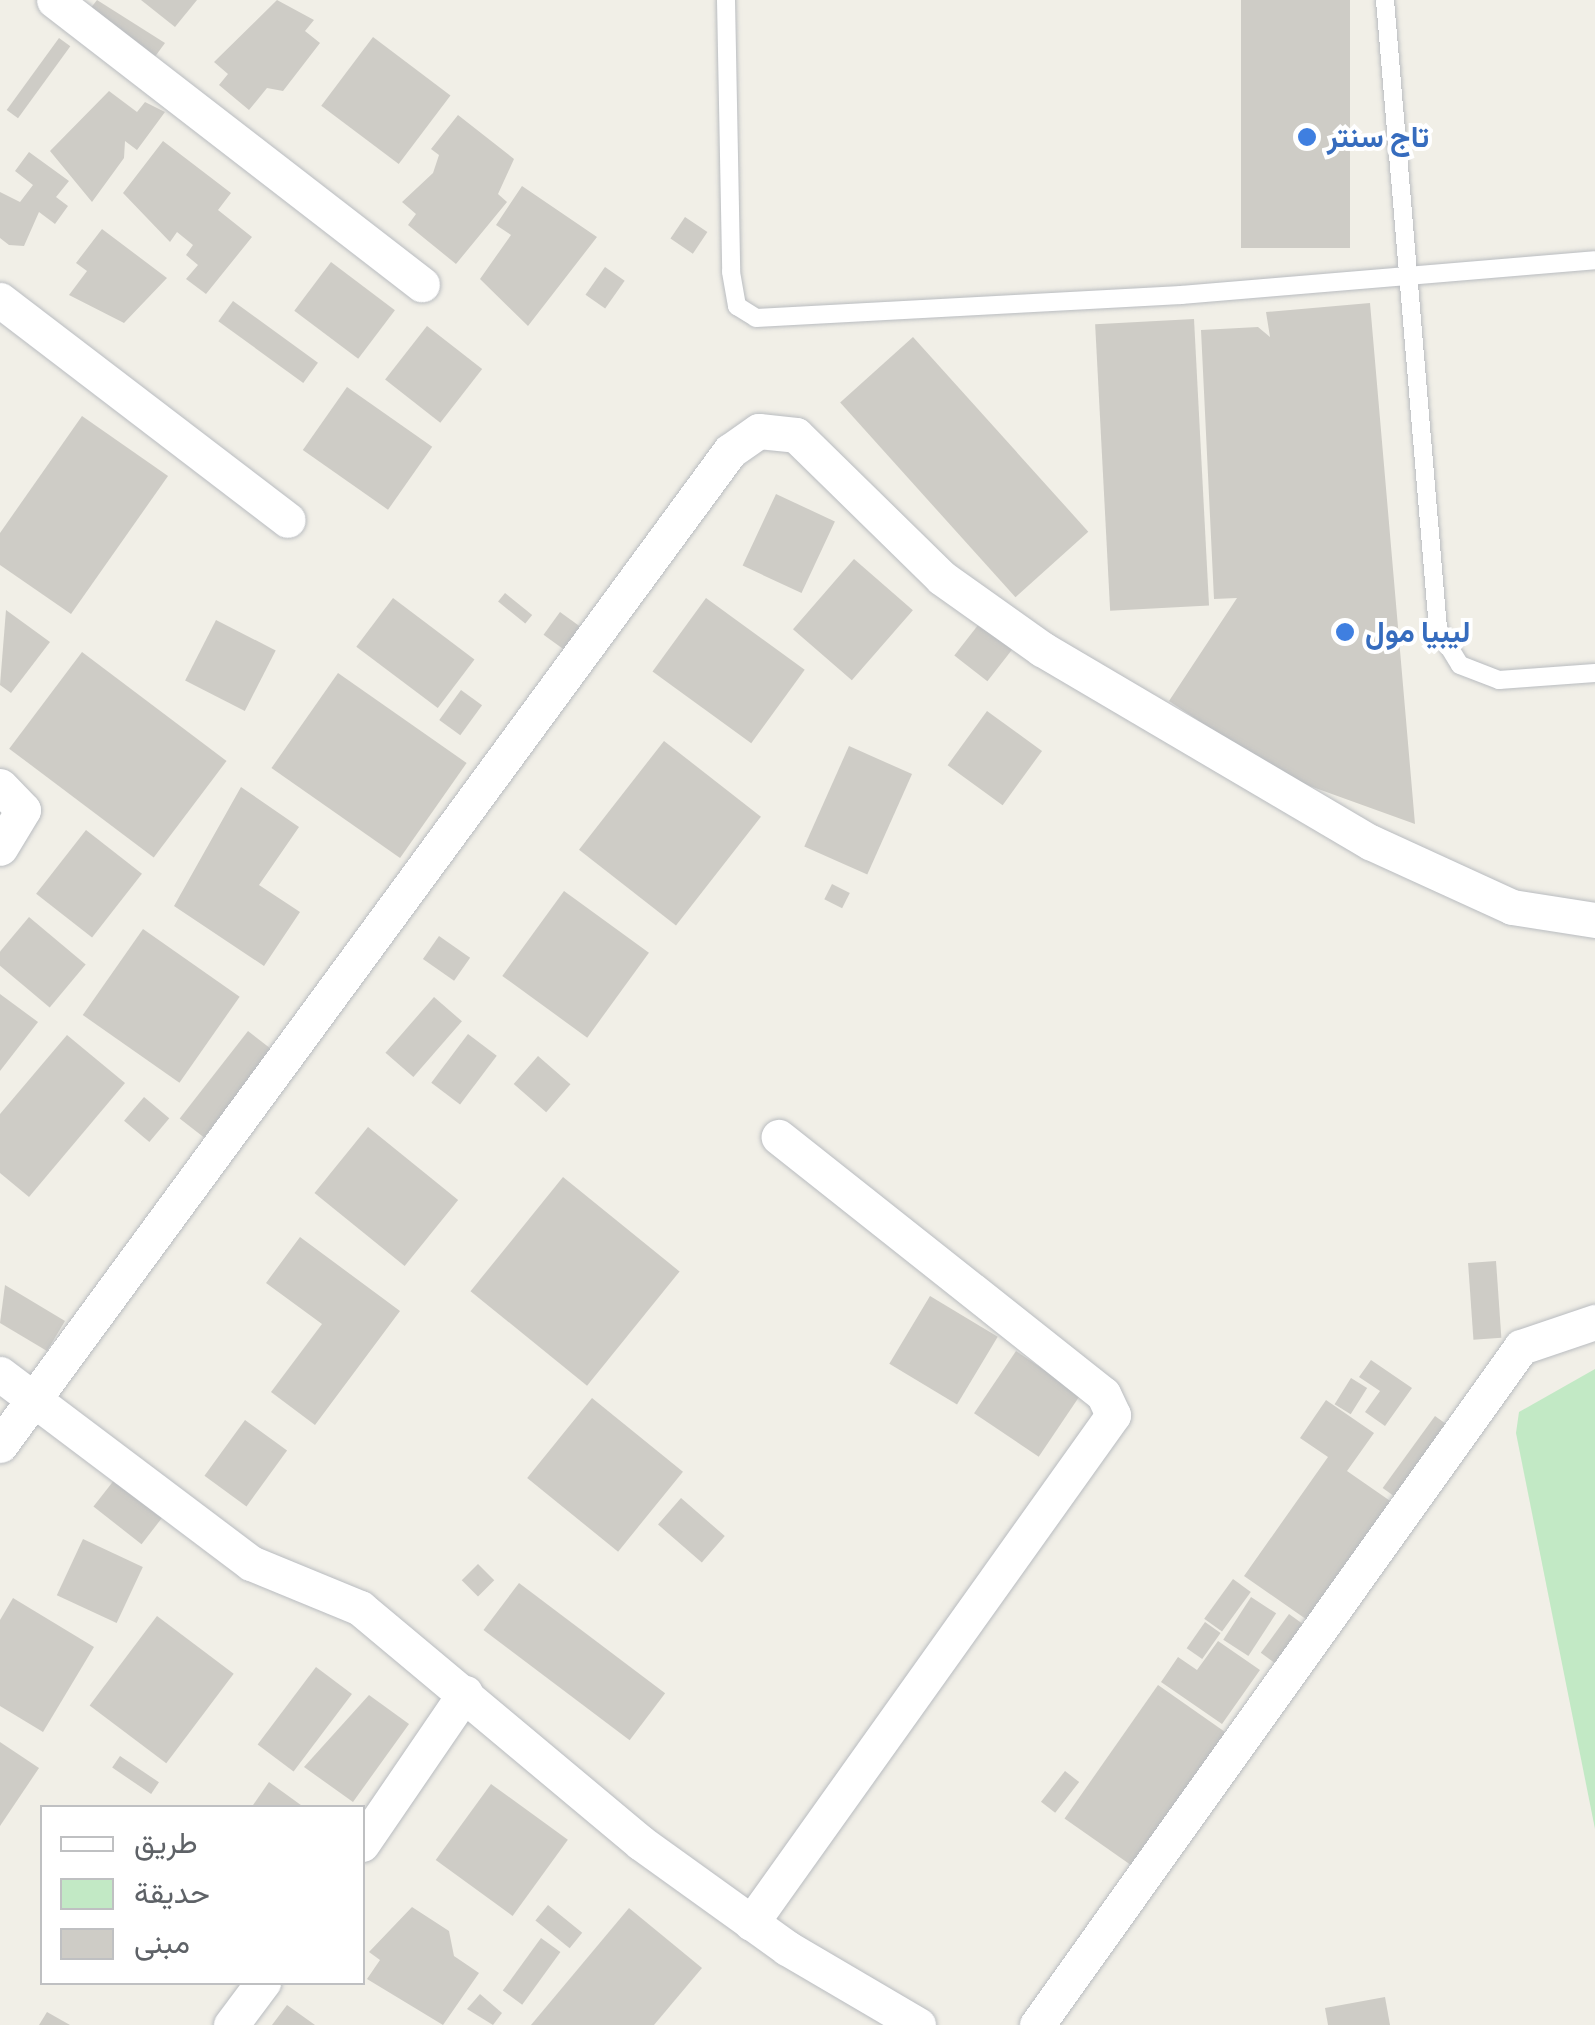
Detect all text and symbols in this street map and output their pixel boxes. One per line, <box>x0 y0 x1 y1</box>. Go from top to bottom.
place label: تاج سنتر <box>1327 119 1429 155</box>
marker: تاج سنتر <box>1296 126 1318 148</box>
place label: ليبيا مول <box>1365 614 1471 650</box>
marker: ليبيا مول <box>1334 621 1356 643</box>
legend <box>40 1805 365 1985</box>
text: طريق <box>134 1821 198 1864</box>
text: حديقة <box>134 1871 210 1914</box>
text: مبنى <box>134 1921 190 1964</box>

